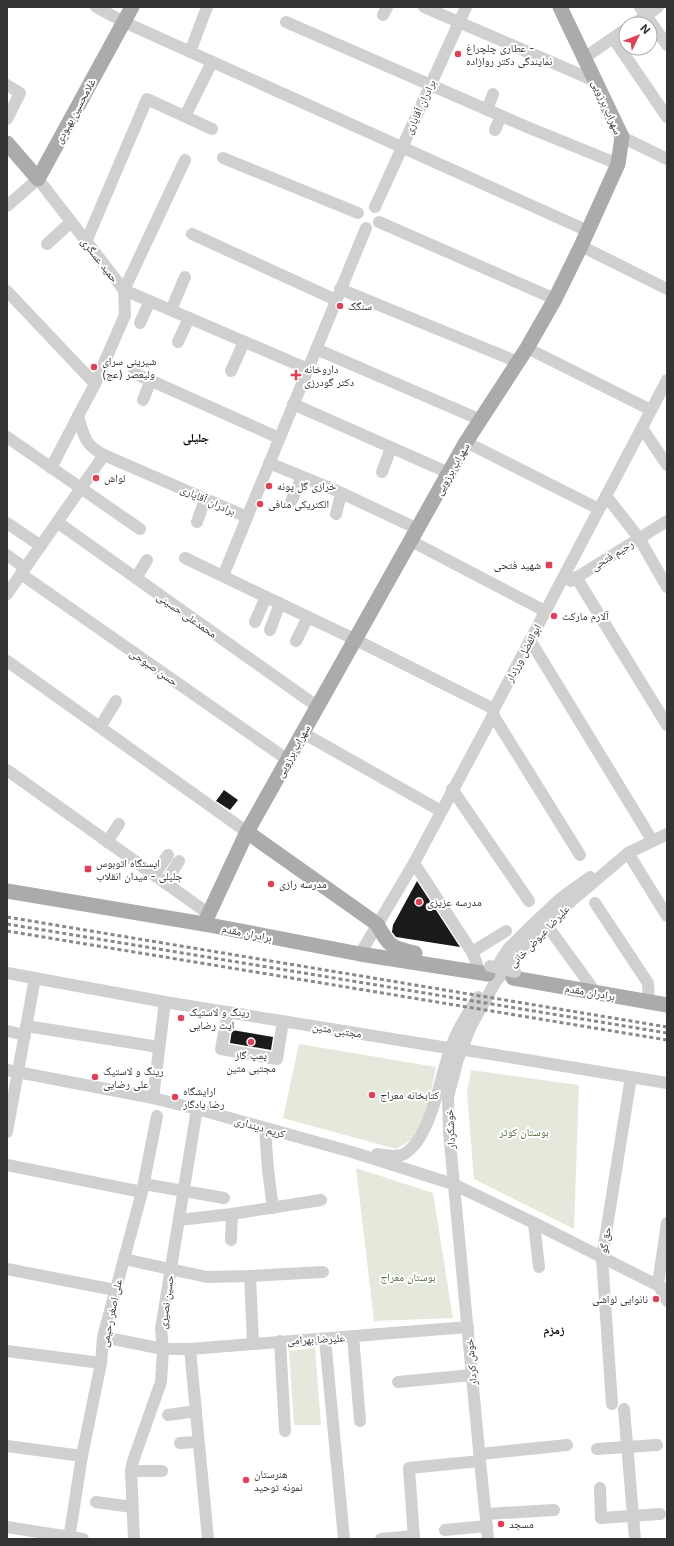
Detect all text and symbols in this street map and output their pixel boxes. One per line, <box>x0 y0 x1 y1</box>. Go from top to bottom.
north arrow <box>618 16 658 56</box>
text: N <box>637 21 653 37</box>
place label: عطاری چلچراغ - نمایندگی دکتر روازاده <box>466 41 552 68</box>
marker: عطاری چلچراغ - نمایندگی دکتر روازاده <box>453 49 463 59</box>
street label: غلامحسین بهبودی <box>51 76 99 146</box>
street label: برادران آقایاری <box>401 77 439 137</box>
street label: سهراب برزویی <box>589 78 625 136</box>
street label: حمید عسگری <box>78 235 122 285</box>
place label: سنگک <box>348 299 372 313</box>
marker: سنگک <box>335 301 345 311</box>
place label: شیرینی سرای ولیعصر (عج) <box>102 354 156 381</box>
marker: شیرینی سرای ولیعصر (عج) <box>89 362 99 372</box>
place label: داروخانه دکتر گودرزی <box>304 362 355 389</box>
marker: داروخانه دکتر گودرزی <box>291 370 301 380</box>
district label: جلیلی <box>183 430 209 446</box>
street label: سهراب برزویی <box>431 440 473 498</box>
place label: لواش <box>104 471 125 485</box>
marker: لواش <box>91 473 101 483</box>
place label: خرازی گل پونه <box>277 479 336 493</box>
marker: خرازی گل پونه <box>264 481 274 491</box>
street label: برادران آقایاری <box>178 482 238 518</box>
place label: الکتریکی منافی <box>268 497 329 511</box>
marker: الکتریکی منافی <box>255 499 265 509</box>
street label: رحیم فتحی <box>588 536 636 574</box>
place label: شهید فتحی <box>494 558 541 572</box>
marker: شهید فتحی <box>544 560 554 570</box>
street label: محمدعلی حسینی <box>154 589 220 641</box>
place label: آلارم مارکت <box>562 609 609 623</box>
marker: آلارم مارکت <box>549 611 559 621</box>
street label: ابوالفضل ورزدار <box>502 622 544 685</box>
street label: حسن صبوحی <box>127 645 181 689</box>
street label: سهراب برزویی <box>273 722 313 780</box>
place label: ایستگاه اتوبوس جلیلی - میدان انقلاب <box>96 856 183 883</box>
marker: ایستگاه اتوبوس جلیلی - میدان انقلاب <box>83 864 93 874</box>
place label: مدرسه رازی <box>279 877 327 891</box>
marker: مدرسه رازی <box>266 879 276 889</box>
place label: مدرسه عزیزی <box>427 895 482 909</box>
marker: مدرسه عزیزی <box>414 897 424 907</box>
street label: علیرضا عیوض خانی <box>506 902 573 970</box>
street label: برادران مقدم <box>221 921 273 945</box>
street label: برادران مقدم <box>564 981 616 1003</box>
place label: رینگ و لاستیک ایت رضایی <box>189 1005 250 1032</box>
marker: رینگ و لاستیک ایت رضایی <box>176 1013 186 1023</box>
street label: مجتبی متین <box>311 1019 363 1041</box>
marker: پمپ گاز مجتبی متین <box>246 1037 256 1047</box>
place label: پمپ گاز مجتبی متین <box>226 1048 276 1075</box>
place label: رینگ و لاستیک علی رضایی <box>103 1064 164 1091</box>
marker: رینگ و لاستیک علی رضایی <box>90 1072 100 1082</box>
place label: ارایشگاه رضا یادگار <box>182 1084 224 1111</box>
place label: کتابخانه معراج <box>380 1088 440 1102</box>
marker: کتابخانه معراج <box>367 1090 377 1100</box>
marker: ارایشگاه رضا یادگار <box>170 1092 180 1102</box>
street label: خوشکردار <box>442 1109 458 1150</box>
street label: کریم دینداری <box>233 1113 287 1142</box>
park label: بوستان کوثر <box>498 1125 549 1139</box>
street label: حق گو <box>596 1226 614 1254</box>
park label: بوستان معراج <box>380 1270 436 1284</box>
street label: حسین نصیری <box>155 1274 177 1330</box>
street label: علی اصغر رحیمی <box>97 1277 125 1348</box>
place label: نانوایی لواشی <box>592 1292 648 1306</box>
marker: نانوایی لواشی <box>651 1294 661 1304</box>
district label: زمزم <box>544 1322 565 1338</box>
street label: علیرضا بهرامی <box>287 1330 346 1348</box>
street label: خوش کردار <box>462 1338 480 1387</box>
place label: هنرستان نمونه توحید <box>254 1467 303 1494</box>
marker: هنرستان نمونه توحید <box>241 1475 251 1485</box>
place label: مسجد <box>509 1517 534 1531</box>
marker: مسجد <box>496 1519 506 1529</box>

